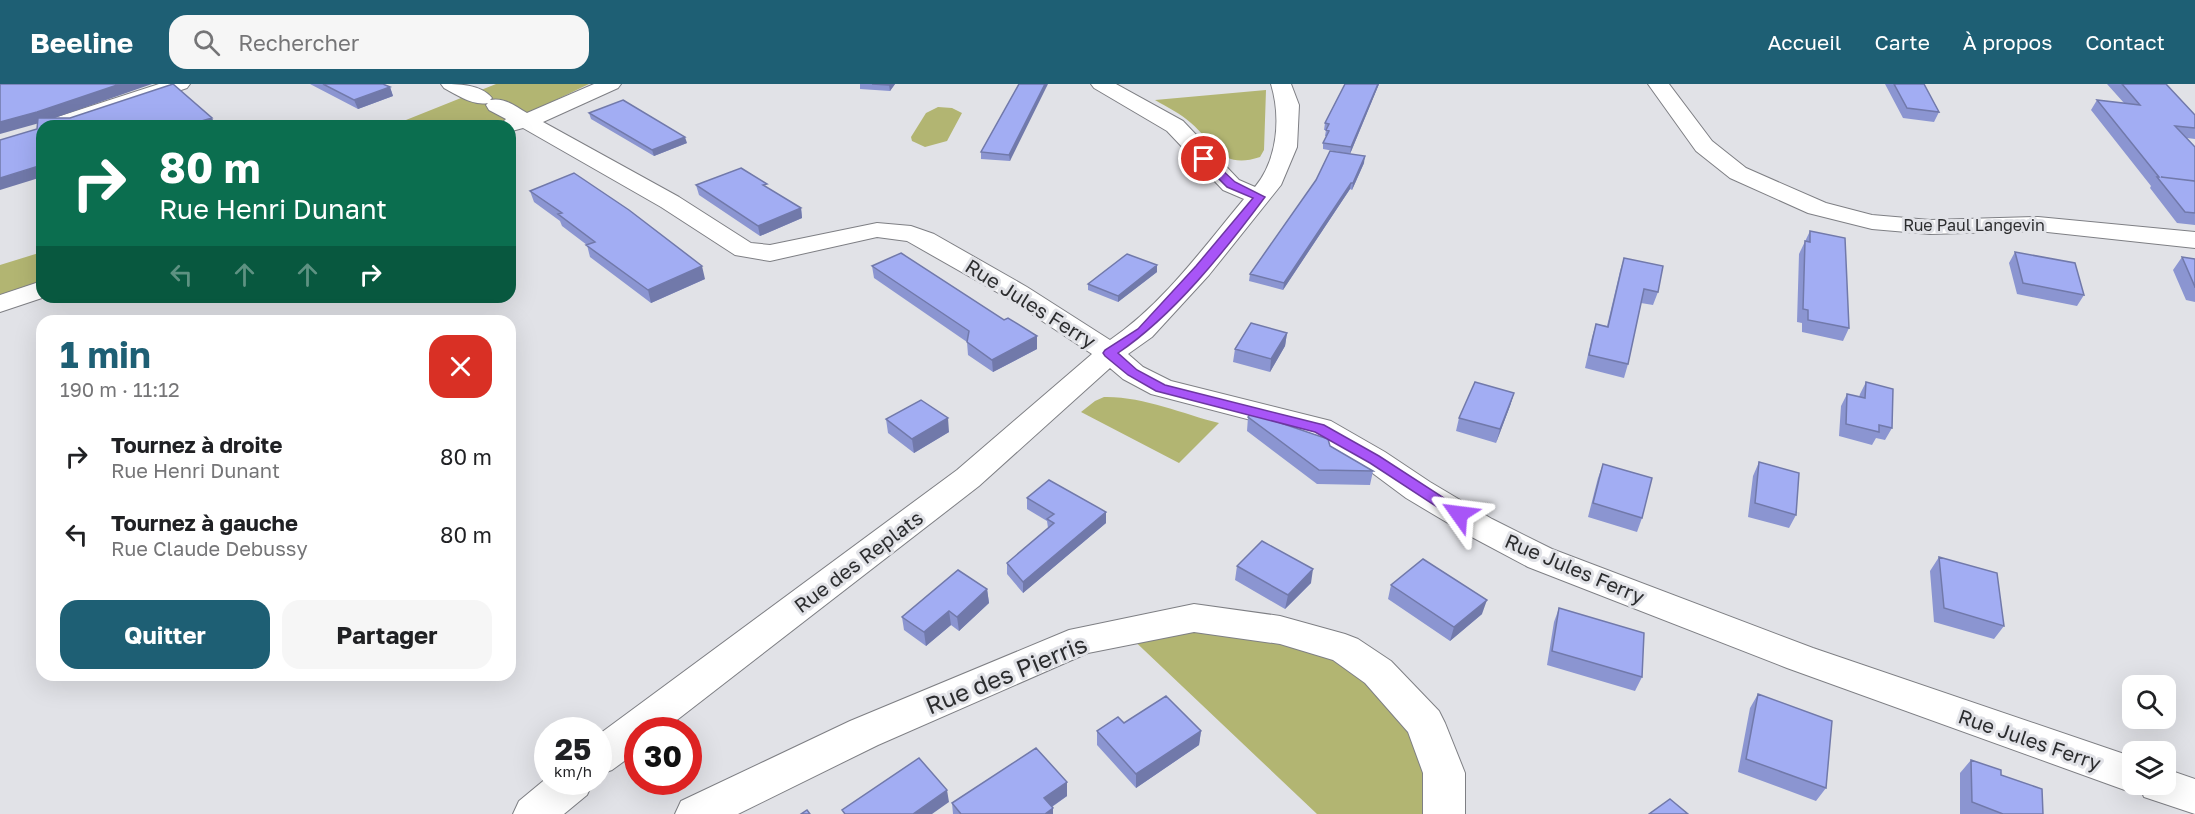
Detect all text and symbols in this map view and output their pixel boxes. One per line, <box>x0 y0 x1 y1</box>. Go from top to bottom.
search box <box>169 15 589 69</box>
text: Beeline <box>30 26 133 59</box>
icon: search <box>190 26 223 59</box>
text: Rechercher <box>238 29 359 56</box>
text: Accueil <box>1768 29 1841 55</box>
text: Carte <box>1874 29 1930 55</box>
text: À propos <box>1963 29 2052 55</box>
text: Contact <box>2085 29 2165 55</box>
pin <box>1178 133 1229 184</box>
text: 80 m <box>159 142 260 192</box>
icon: arrive <box>1187 142 1220 175</box>
icon: right <box>60 144 138 222</box>
text: Rue Henri Dunant <box>159 193 387 225</box>
street label: Rue Paul Langevin <box>1903 215 2045 235</box>
street label: Rue Jules Ferry <box>961 253 1101 353</box>
icon: left <box>165 258 198 291</box>
icon: ahead <box>228 258 261 291</box>
icon: ahead <box>291 258 324 291</box>
icon: right <box>354 258 387 291</box>
text: 1 min <box>60 333 151 376</box>
button: close <box>429 335 492 398</box>
text: 190 m · 11:12 <box>60 377 180 401</box>
text: Tournez à droite <box>111 431 282 458</box>
icon: right <box>60 440 93 473</box>
text: 80 m <box>440 443 492 470</box>
text: Rue Henri Dunant <box>111 458 280 482</box>
position arrow <box>1427 482 1491 546</box>
street label: Rue des Replats <box>789 505 927 617</box>
text: Tournez à gauche <box>111 509 298 536</box>
icon: left <box>60 518 93 551</box>
text: 80 m <box>440 521 492 548</box>
street label: Rue Jules Ferry <box>1502 528 1648 608</box>
text: Rue Claude Debussy <box>111 536 308 560</box>
button: Quitter <box>60 600 270 669</box>
button: Partager <box>282 600 492 669</box>
street label: Rue des Pierris <box>921 628 1091 720</box>
map controls <box>2122 675 2176 795</box>
button: search <box>2122 675 2176 729</box>
street label: Rue Jules Ferry <box>1956 703 2104 775</box>
speed limit sign: 30 <box>624 717 702 795</box>
text: 25 <box>555 731 591 767</box>
button: layers <box>2122 741 2176 795</box>
text: km/h <box>554 762 592 780</box>

